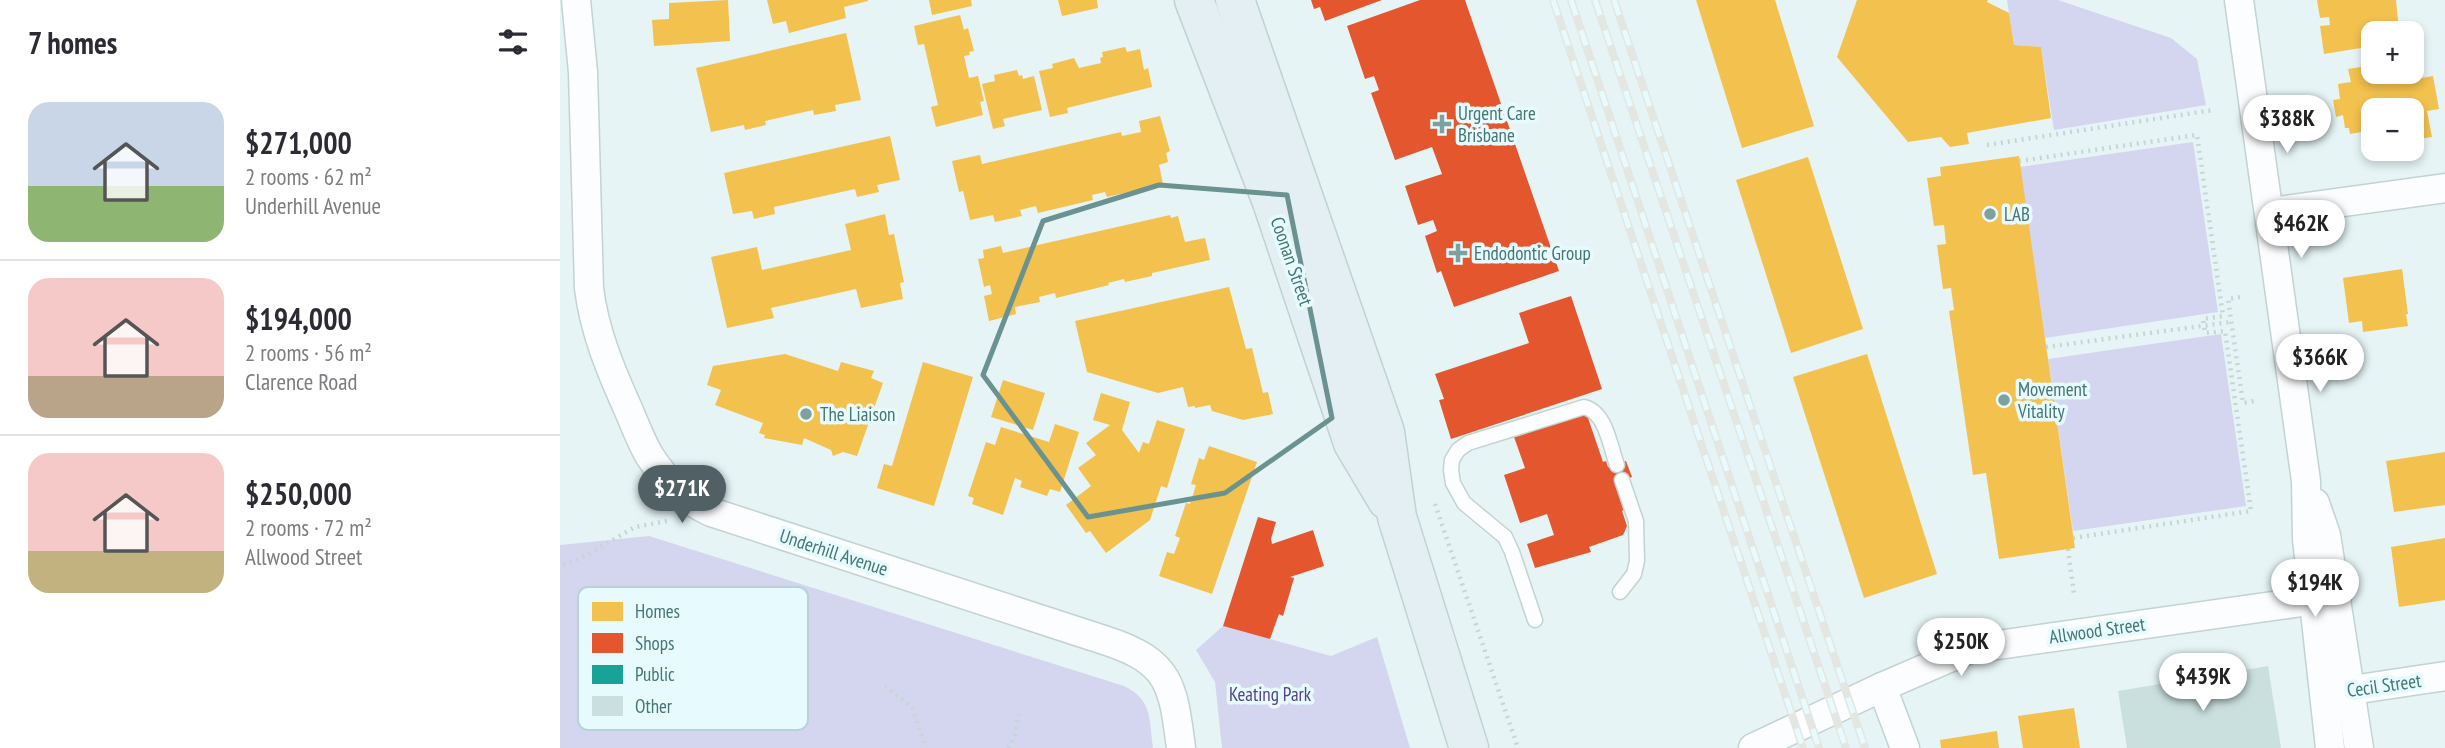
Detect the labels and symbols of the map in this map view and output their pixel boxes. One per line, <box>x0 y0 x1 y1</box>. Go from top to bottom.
pin: $388K <box>2238 96 2336 155</box>
place label: Urgent Care Brisbane <box>1458 101 1536 147</box>
marker: Urgent Care Brisbane <box>1432 114 1452 134</box>
pin: $462K <box>2252 201 2350 260</box>
place label: LAB <box>2004 202 2030 226</box>
marker: LAB <box>1982 206 1998 222</box>
street label: Coonan Street <box>1266 213 1319 309</box>
place label: Endodontic Group <box>1474 241 1591 265</box>
marker: Endodontic Group <box>1448 243 1468 263</box>
pin: $366K <box>2271 334 2369 394</box>
place label: Movement Vitality <box>2017 377 2088 423</box>
marker: Movement Vitality <box>1996 392 2012 408</box>
place label: The Liaison <box>820 402 895 426</box>
marker: The Liaison <box>798 406 814 422</box>
pin: $271K <box>633 466 731 525</box>
street label: Underhill Avenue <box>777 523 891 581</box>
pin: $194K <box>2266 560 2364 619</box>
legend <box>578 587 808 730</box>
text: Homes <box>635 599 680 623</box>
street label: Allwood Street <box>2047 611 2147 649</box>
pin: $250K <box>1912 618 2010 678</box>
text: Shops <box>635 631 674 655</box>
pin: $439K <box>2154 654 2252 713</box>
text: Public <box>635 662 675 686</box>
street label: Cecil Street <box>2345 668 2423 702</box>
park label: Keating Park <box>1229 682 1312 706</box>
text: Other <box>635 694 673 718</box>

